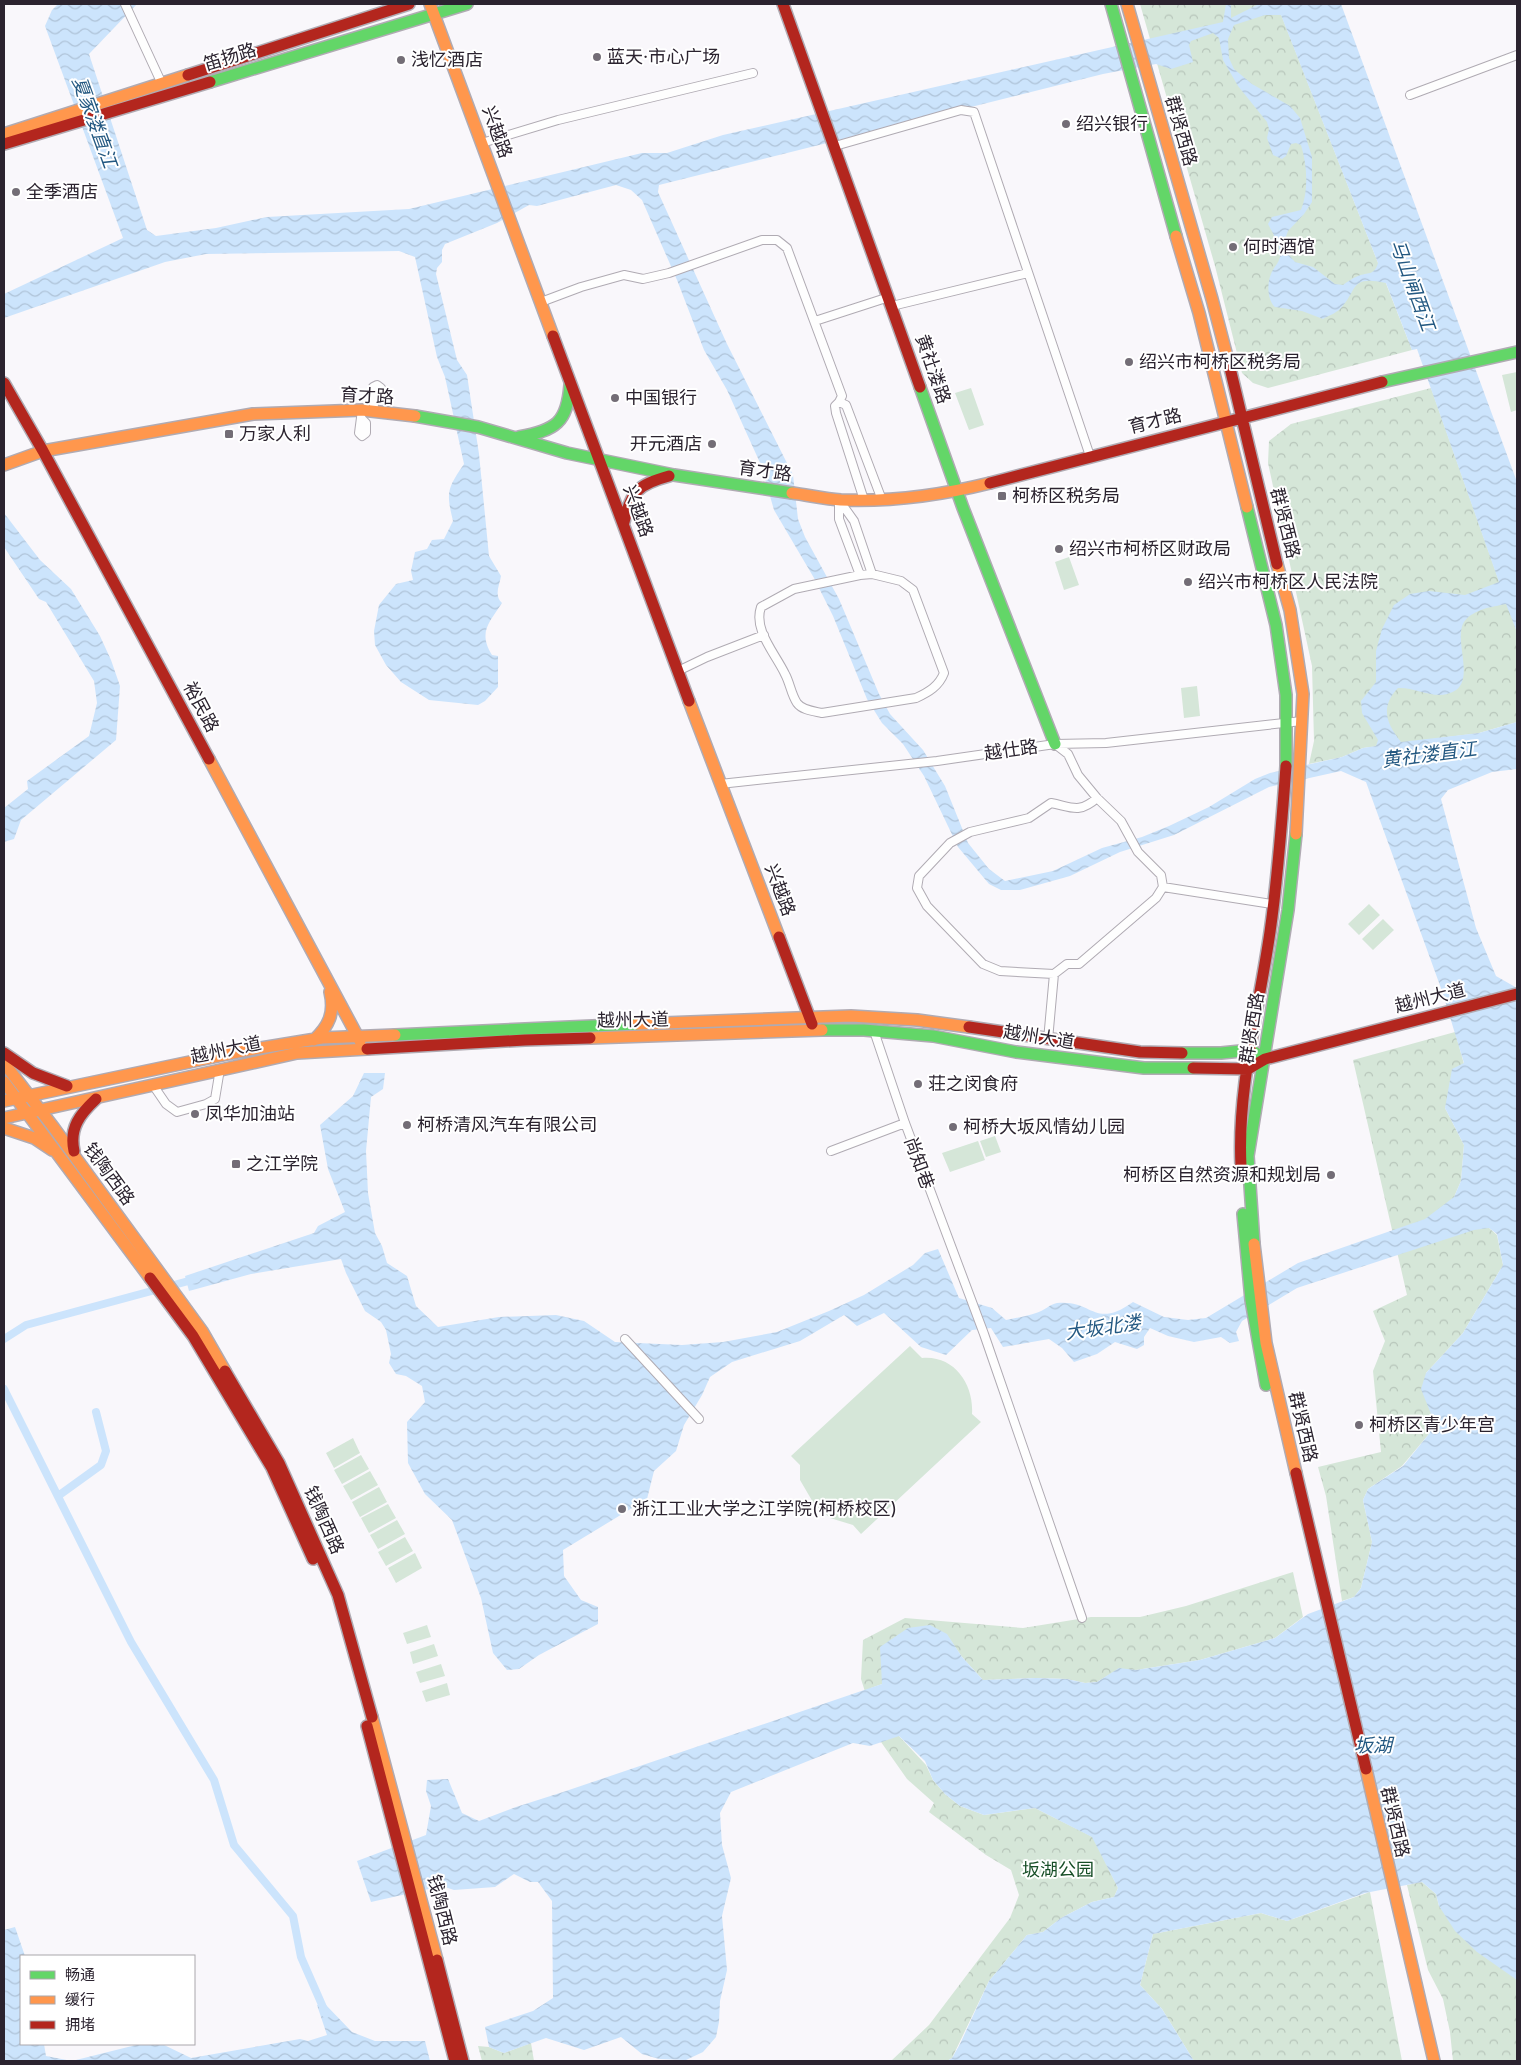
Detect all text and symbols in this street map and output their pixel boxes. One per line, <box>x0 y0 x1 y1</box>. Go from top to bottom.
street label: 笛扬路 <box>201 39 259 74</box>
place label: 蓝天·市心广场 <box>607 46 720 67</box>
place label: 浅忆酒店 <box>411 49 483 70</box>
marker: 蓝天·市心广场 <box>591 51 603 63</box>
marker: 浅忆酒店 <box>395 54 407 66</box>
water label: 夏家溇直江 <box>67 74 122 173</box>
street label: 群贤西路 <box>1161 93 1201 168</box>
street label: 兴越路 <box>478 103 517 161</box>
place label: 绍兴银行 <box>1076 113 1148 134</box>
marker: 绍兴银行 <box>1060 118 1072 130</box>
place label: 全季酒店 <box>26 181 98 202</box>
marker: 全季酒店 <box>10 186 22 198</box>
place label: 何时酒馆 <box>1243 236 1315 257</box>
water label: 马山闸西江 <box>1385 237 1440 336</box>
marker: 何时酒馆 <box>1227 241 1239 253</box>
street label: 黄社溇路 <box>912 331 955 406</box>
place label: 绍兴市柯桥区税务局 <box>1139 351 1301 372</box>
marker: 绍兴市柯桥区税务局 <box>1123 356 1135 368</box>
street label: 育才路 <box>340 384 395 407</box>
place label: 中国银行 <box>625 387 697 408</box>
marker: 中国银行 <box>609 392 621 404</box>
street label: 育才路 <box>1126 404 1184 437</box>
place label: 万家人利 <box>239 423 311 444</box>
marker: 万家人利 <box>223 428 235 440</box>
place label: 开元酒店 <box>630 433 702 454</box>
marker: 开元酒店 <box>706 438 718 450</box>
street label: 育才路 <box>737 456 793 485</box>
street label: 兴越路 <box>619 482 658 540</box>
place label: 柯桥区税务局 <box>1012 485 1120 506</box>
street label: 群贤西路 <box>1267 485 1304 560</box>
marker: 柯桥区税务局 <box>996 490 1008 502</box>
place label: 绍兴市柯桥区财政局 <box>1069 538 1231 559</box>
marker: 绍兴市柯桥区财政局 <box>1053 543 1065 555</box>
place label: 绍兴市柯桥区人民法院 <box>1198 571 1378 592</box>
marker: 绍兴市柯桥区人民法院 <box>1182 576 1194 588</box>
street label: 裕民路 <box>179 678 223 736</box>
street label: 越仕路 <box>983 735 1039 764</box>
water label: 黄社溇直江 <box>1381 737 1480 772</box>
street label: 兴越路 <box>761 861 800 919</box>
street label: 越州大道 <box>1392 979 1467 1016</box>
street label: 群贤西路 <box>1236 991 1268 1065</box>
street label: 越州大道 <box>597 1008 669 1031</box>
street label: 越州大道 <box>1002 1021 1076 1053</box>
street label: 越州大道 <box>188 1032 263 1067</box>
place label: 荘之闵食府 <box>928 1073 1018 1094</box>
marker: 荘之闵食府 <box>912 1078 924 1090</box>
place label: 凤华加油站 <box>205 1103 295 1124</box>
marker: 凤华加油站 <box>189 1108 201 1120</box>
place label: 柯桥清风汽车有限公司 <box>417 1114 597 1135</box>
place label: 柯桥大坂风情幼儿园 <box>963 1116 1125 1137</box>
marker: 柯桥清风汽车有限公司 <box>401 1119 413 1131</box>
marker: 柯桥大坂风情幼儿园 <box>947 1121 959 1133</box>
street label: 尚知巷 <box>900 1134 939 1192</box>
street label: 钱陶西路 <box>80 1138 139 1209</box>
place label: 之江学院 <box>246 1153 318 1174</box>
marker: 之江学院 <box>230 1158 242 1170</box>
place label: 柯桥区自然资源和规划局 <box>1123 1164 1321 1185</box>
marker: 柯桥区自然资源和规划局 <box>1325 1169 1337 1181</box>
water label: 大坂北溇 <box>1064 1311 1144 1344</box>
street label: 群贤西路 <box>1285 1389 1322 1464</box>
place label: 柯桥区青少年宫 <box>1369 1414 1495 1435</box>
marker: 柯桥区青少年宫 <box>1353 1419 1365 1431</box>
street label: 钱陶西路 <box>300 1483 349 1557</box>
place label: 浙江工业大学之江学院(柯桥校区) <box>632 1498 897 1519</box>
marker: 浙江工业大学之江学院(柯桥校区) <box>616 1503 628 1515</box>
water label: 坂湖 <box>1354 1734 1395 1757</box>
street label: 群贤西路 <box>1377 1784 1414 1859</box>
park label: 坂湖公园 <box>1022 1859 1094 1880</box>
street label: 钱陶西路 <box>424 1872 461 1947</box>
legend <box>20 1955 195 2045</box>
text: 畅通 <box>65 1965 95 1984</box>
text: 缓行 <box>65 1990 95 2009</box>
text: 拥堵 <box>65 2015 95 2034</box>

